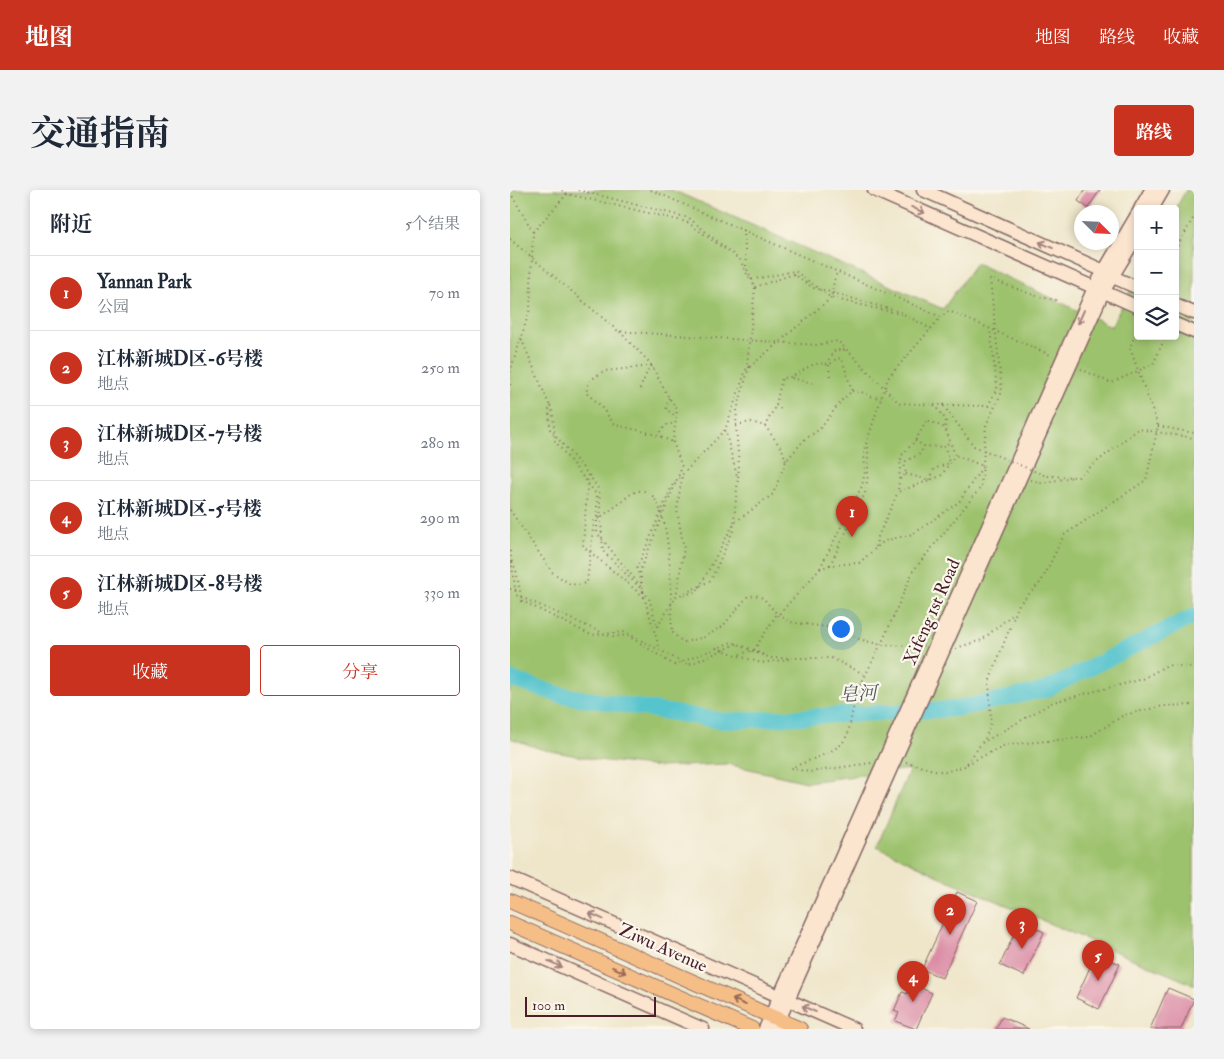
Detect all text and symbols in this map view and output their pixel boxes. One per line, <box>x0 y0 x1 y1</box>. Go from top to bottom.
text: 地图 <box>25 22 73 53</box>
text: 地图 <box>1035 26 1071 49</box>
text: 路线 <box>1099 26 1135 49</box>
text: 收藏 <box>1163 26 1199 49</box>
button: 路线 <box>1114 105 1194 156</box>
text: 交通指南 <box>30 112 170 156</box>
one-way arrow <box>910 205 925 215</box>
north arrow <box>1074 205 1119 250</box>
map controls <box>1134 205 1179 340</box>
button: + <box>1134 205 1179 250</box>
text: 附近 <box>50 211 92 238</box>
text: 5个结果 <box>405 214 460 234</box>
one-way arrow <box>1039 239 1054 249</box>
button: − <box>1134 250 1179 295</box>
text: Yannan Park <box>97 270 192 294</box>
text: 1 <box>63 283 69 303</box>
text: 70 m <box>429 283 460 303</box>
button: layers <box>1134 295 1179 340</box>
text: 公园 <box>97 297 129 317</box>
one-way arrow <box>1076 309 1086 324</box>
text: 江林新城D区-6号楼 <box>97 347 263 371</box>
text: 2 <box>62 358 70 378</box>
text: 250 m <box>421 358 460 378</box>
text: 地点 <box>97 374 129 394</box>
text: 江林新城D区-7号楼 <box>97 422 262 446</box>
text: 3 <box>63 433 69 453</box>
text: 280 m <box>420 433 460 453</box>
text: 地点 <box>97 449 129 469</box>
pin: 1 <box>836 496 868 537</box>
text: 江林新城D区-5号楼 <box>97 497 262 521</box>
text: 4 <box>62 508 70 528</box>
text: 290 m <box>420 508 460 528</box>
text: 地点 <box>97 524 129 544</box>
street label: Xifeng 1st Road <box>898 555 966 669</box>
text: 江林新城D区-8号楼 <box>97 572 262 596</box>
text: 5 <box>62 583 70 603</box>
text: 330 m <box>424 583 460 603</box>
text: 地点 <box>97 599 129 619</box>
your location <box>828 616 854 642</box>
button: 收藏 <box>50 645 250 696</box>
button: 分享 <box>260 645 460 696</box>
water label: 皂河 <box>838 681 881 707</box>
pin: 2 <box>934 894 966 935</box>
pin: 3 <box>1006 908 1038 949</box>
one-way arrow <box>589 911 604 921</box>
street label: Ziwu Avenue <box>615 918 711 978</box>
pin: 5 <box>1082 940 1114 981</box>
one-way arrow <box>547 959 562 969</box>
pin: 4 <box>897 961 929 1002</box>
one-way arrow <box>611 966 626 976</box>
scale bar <box>525 994 656 1017</box>
text: 100 m <box>532 997 565 1014</box>
one-way arrow <box>732 997 747 1007</box>
one-way arrow <box>802 1004 817 1014</box>

